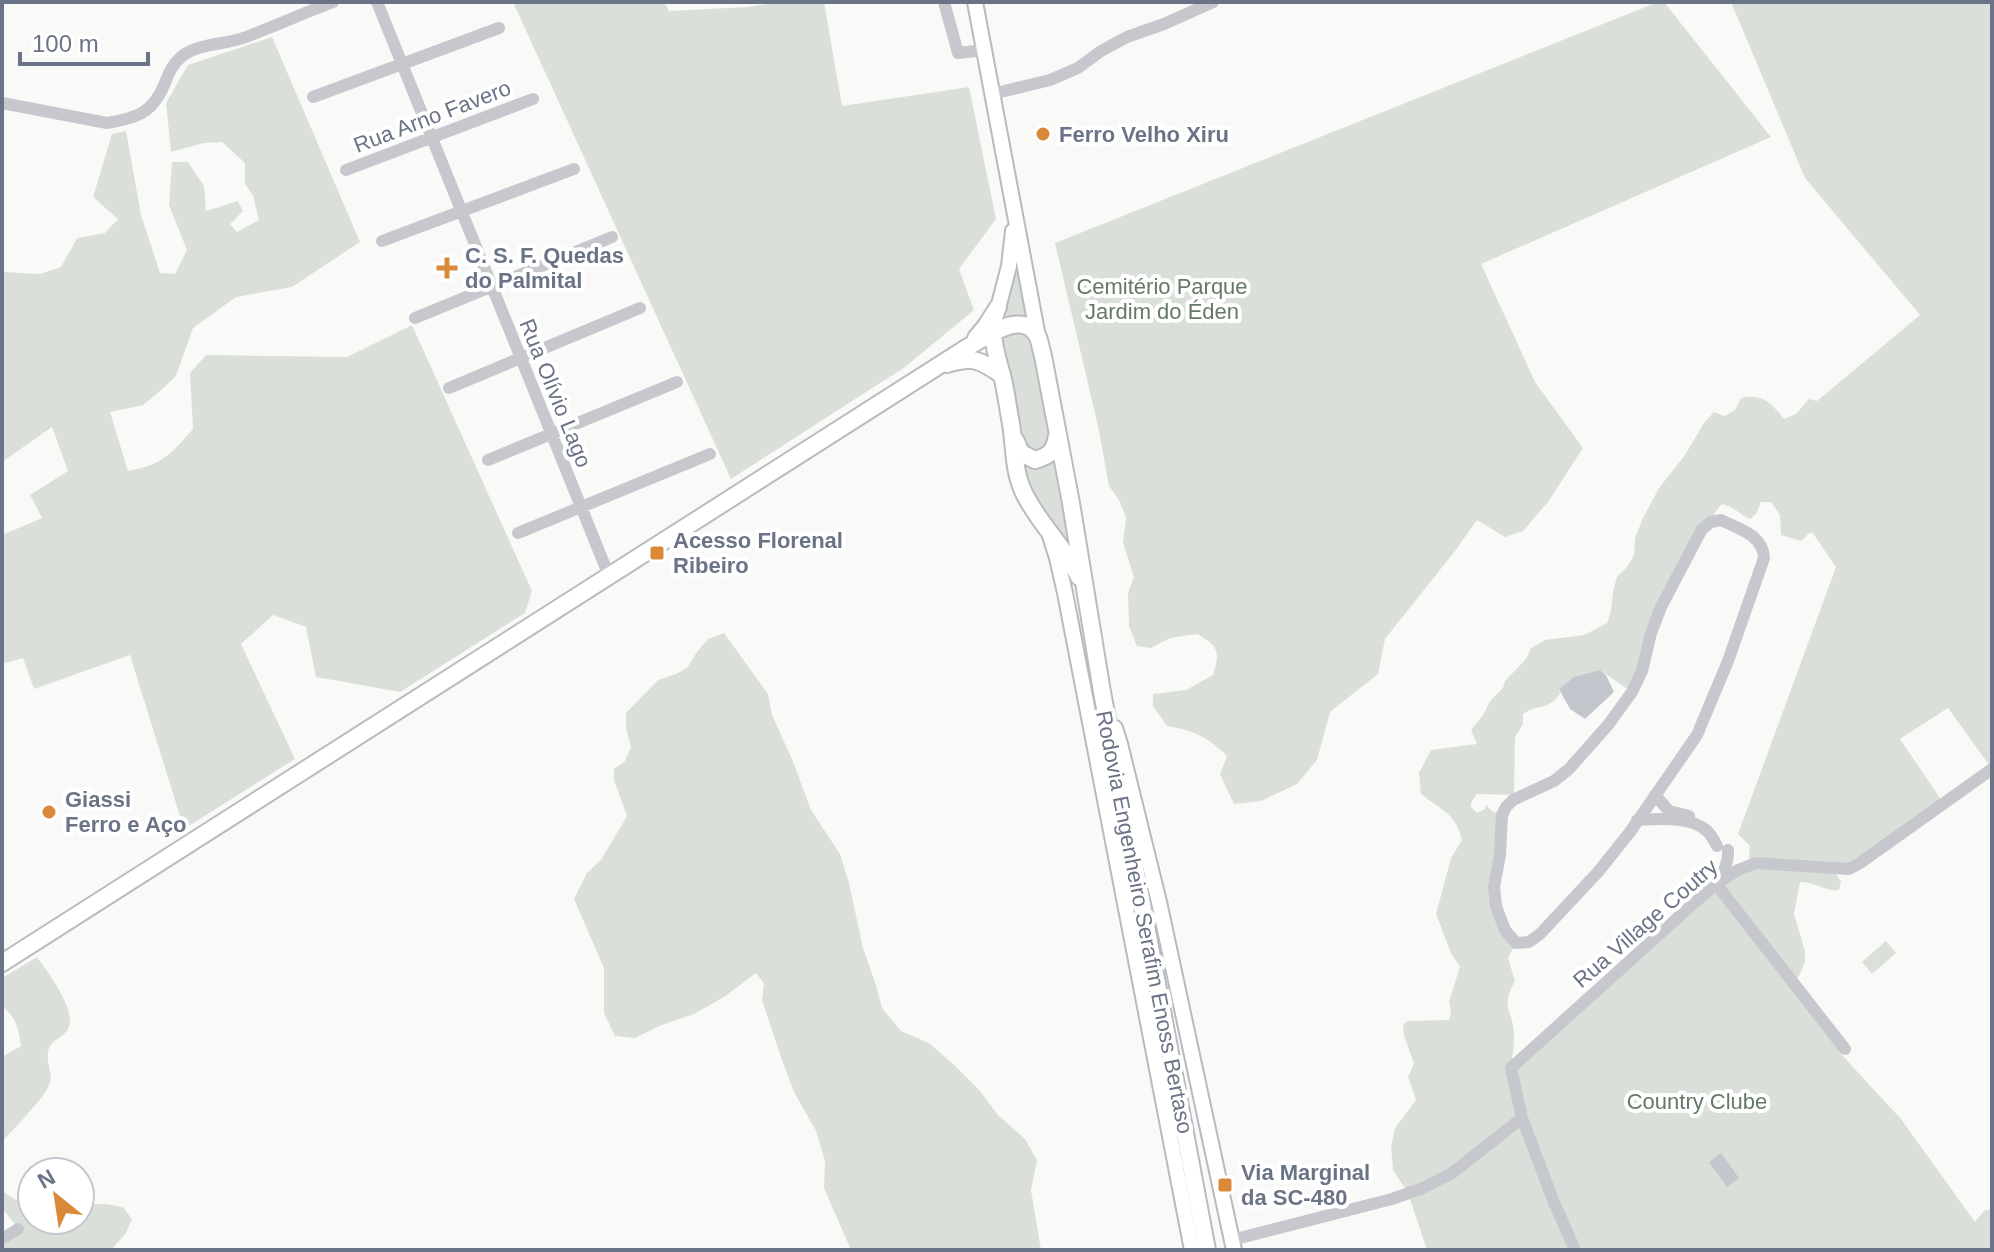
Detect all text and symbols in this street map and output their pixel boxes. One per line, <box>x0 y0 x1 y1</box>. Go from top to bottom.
scale bar <box>20 16 148 66</box>
text: 100 m <box>32 30 99 57</box>
street label: Rua Arno Favero <box>350 75 514 158</box>
place label: Ferro Velho Xiru <box>1059 122 1229 147</box>
marker: Ferro Velho Xiru <box>1034 125 1052 143</box>
place label: C. S. F. Quedas do Palmital <box>465 243 624 293</box>
marker: C. S. F. Quedas do Palmital <box>436 257 458 279</box>
park label: Cemitério Parque Jardim do Éden <box>1076 274 1248 324</box>
street label: Rua Olívio Lago <box>514 315 597 471</box>
place label: Acesso Florenal Ribeiro <box>673 528 843 578</box>
marker: Acesso Florenal Ribeiro <box>648 544 666 562</box>
street label: Rodovia Engenheiro Serafim Enoss Bertaso <box>1091 708 1198 1136</box>
place label: Giassi Ferro e Aço <box>65 787 186 837</box>
marker: Giassi Ferro e Aço <box>40 803 58 821</box>
street label: Rua Village Coutry <box>1568 854 1723 993</box>
park label: Country Clube <box>1627 1089 1767 1114</box>
north arrow <box>16 1156 96 1236</box>
place label: Via Marginal da SC-480 <box>1241 1160 1370 1210</box>
text: N <box>33 1164 59 1194</box>
marker: Via Marginal da SC-480 <box>1216 1176 1234 1194</box>

